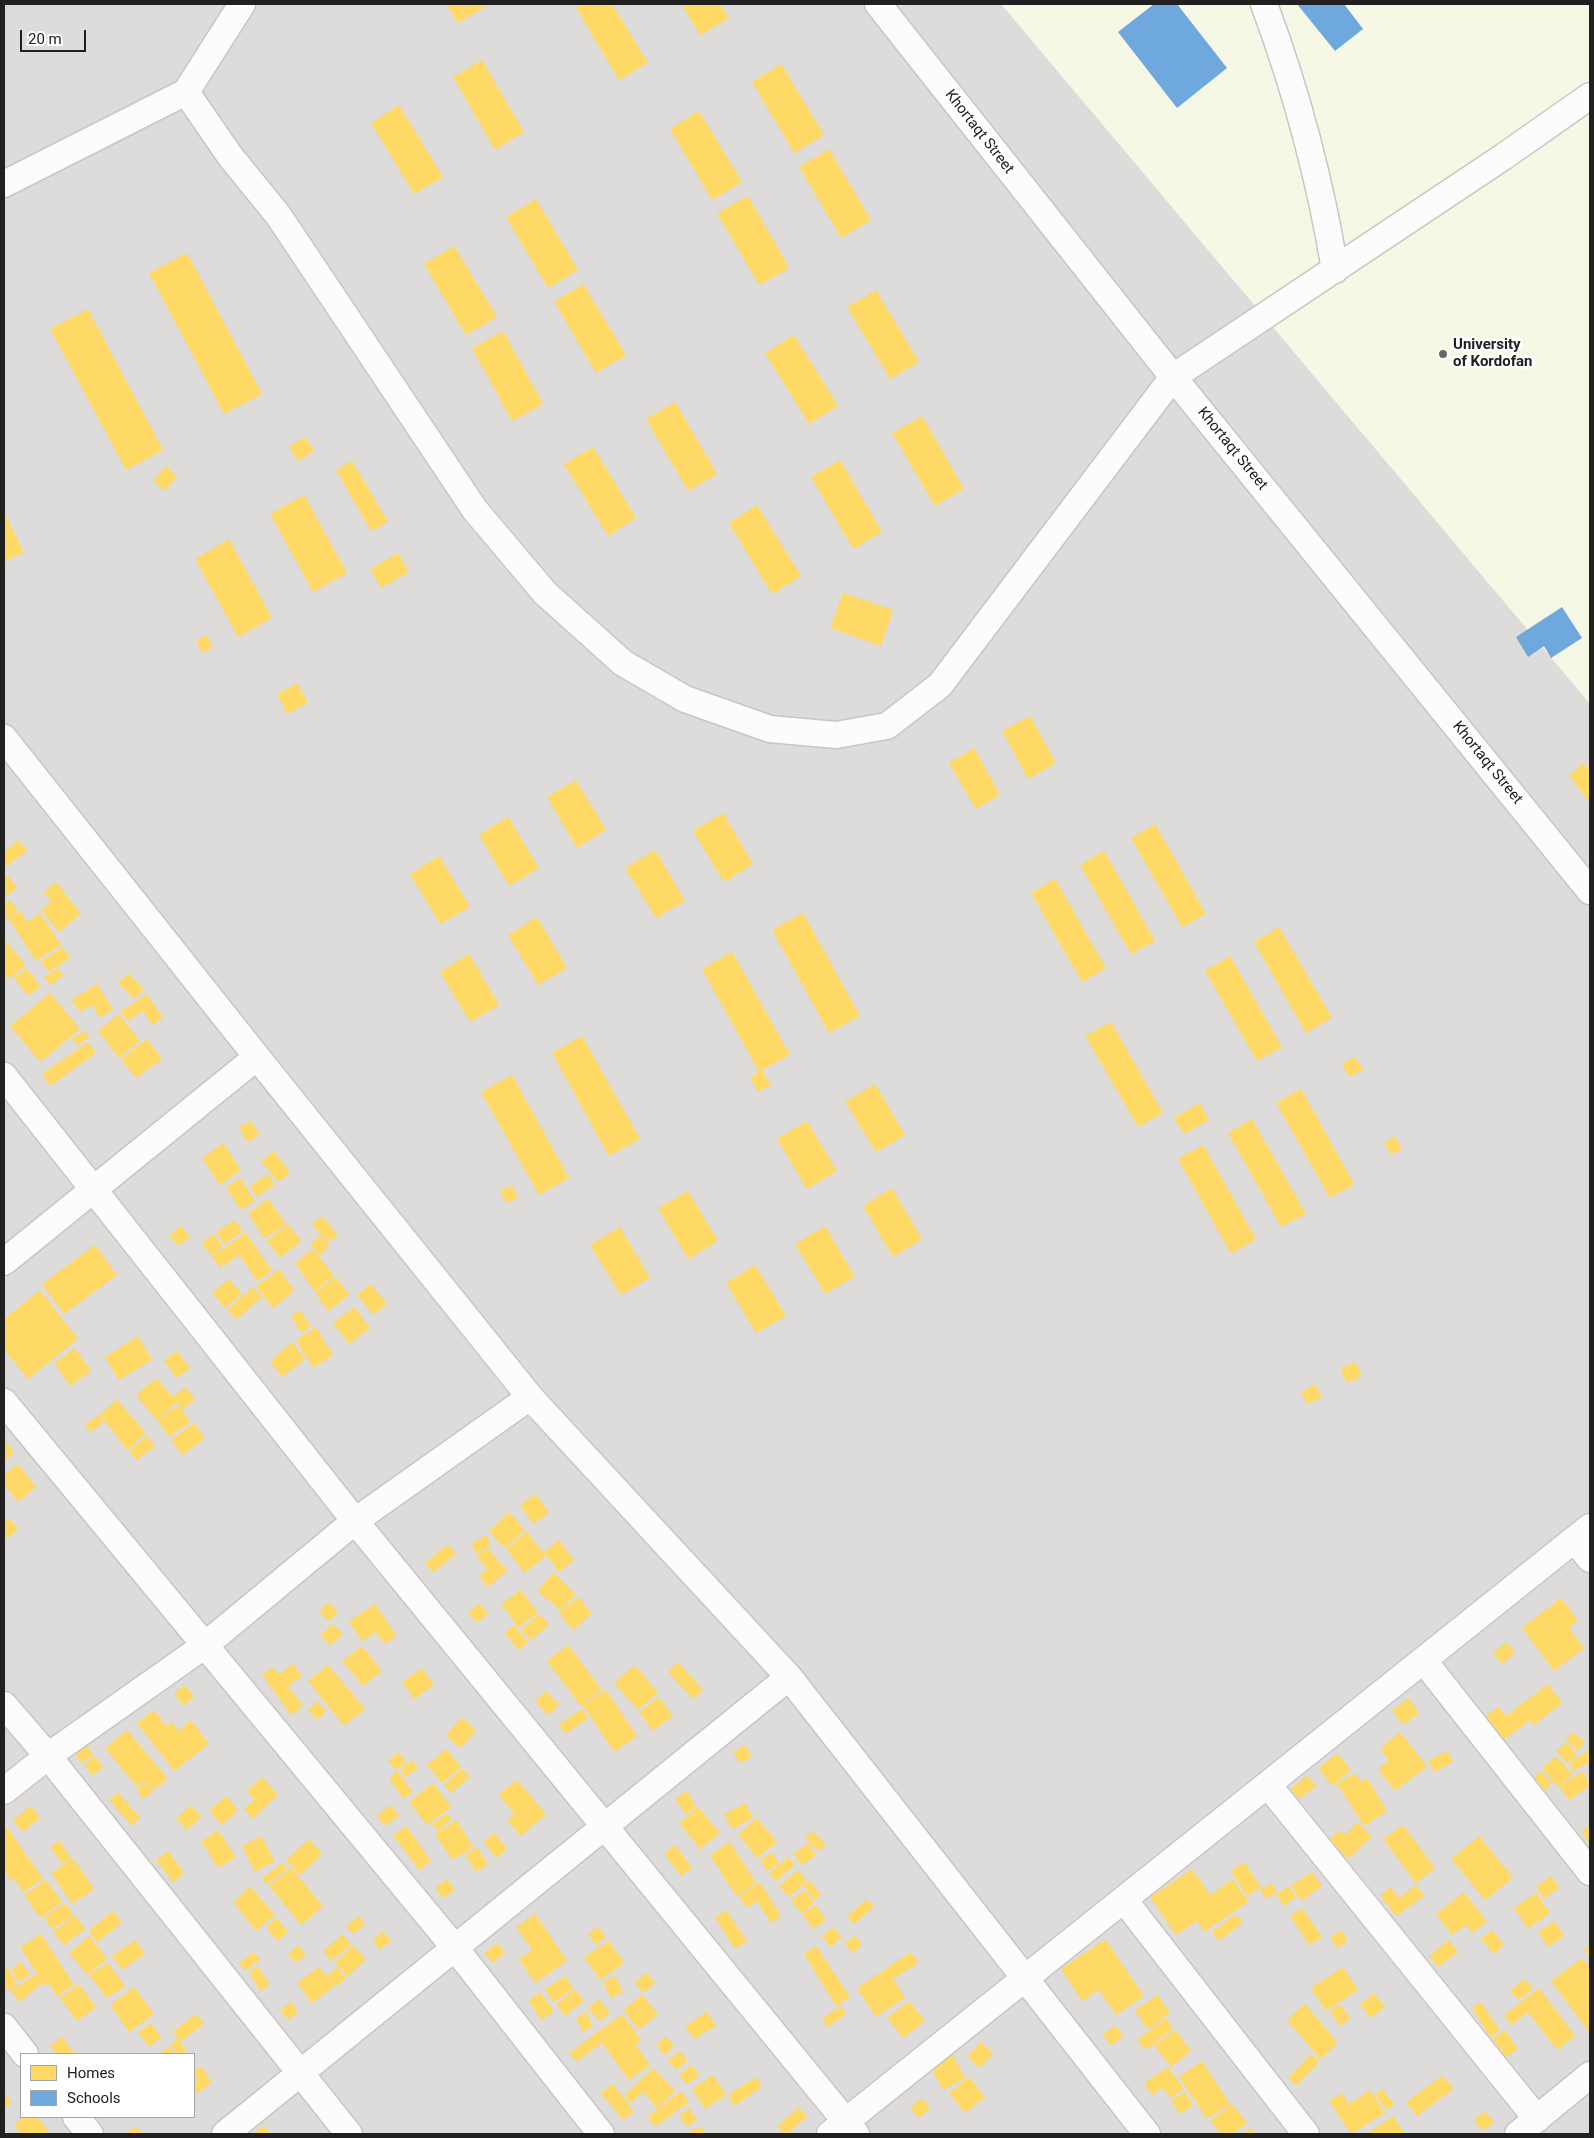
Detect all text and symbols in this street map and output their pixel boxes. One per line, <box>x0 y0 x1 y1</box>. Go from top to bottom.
scale bar <box>22 20 89 52</box>
text: 20 m <box>28 30 62 48</box>
street label: Khortaqt Street <box>941 86 1017 178</box>
place label: University of Kordofan <box>1453 336 1532 371</box>
marker: University of Kordofan <box>1437 348 1449 360</box>
street label: Khortaqt Street <box>1193 404 1271 494</box>
street label: Khortaqt Street <box>1448 718 1526 808</box>
legend <box>20 2053 195 2118</box>
text: Homes <box>67 2064 115 2082</box>
text: Schools <box>67 2089 121 2107</box>

